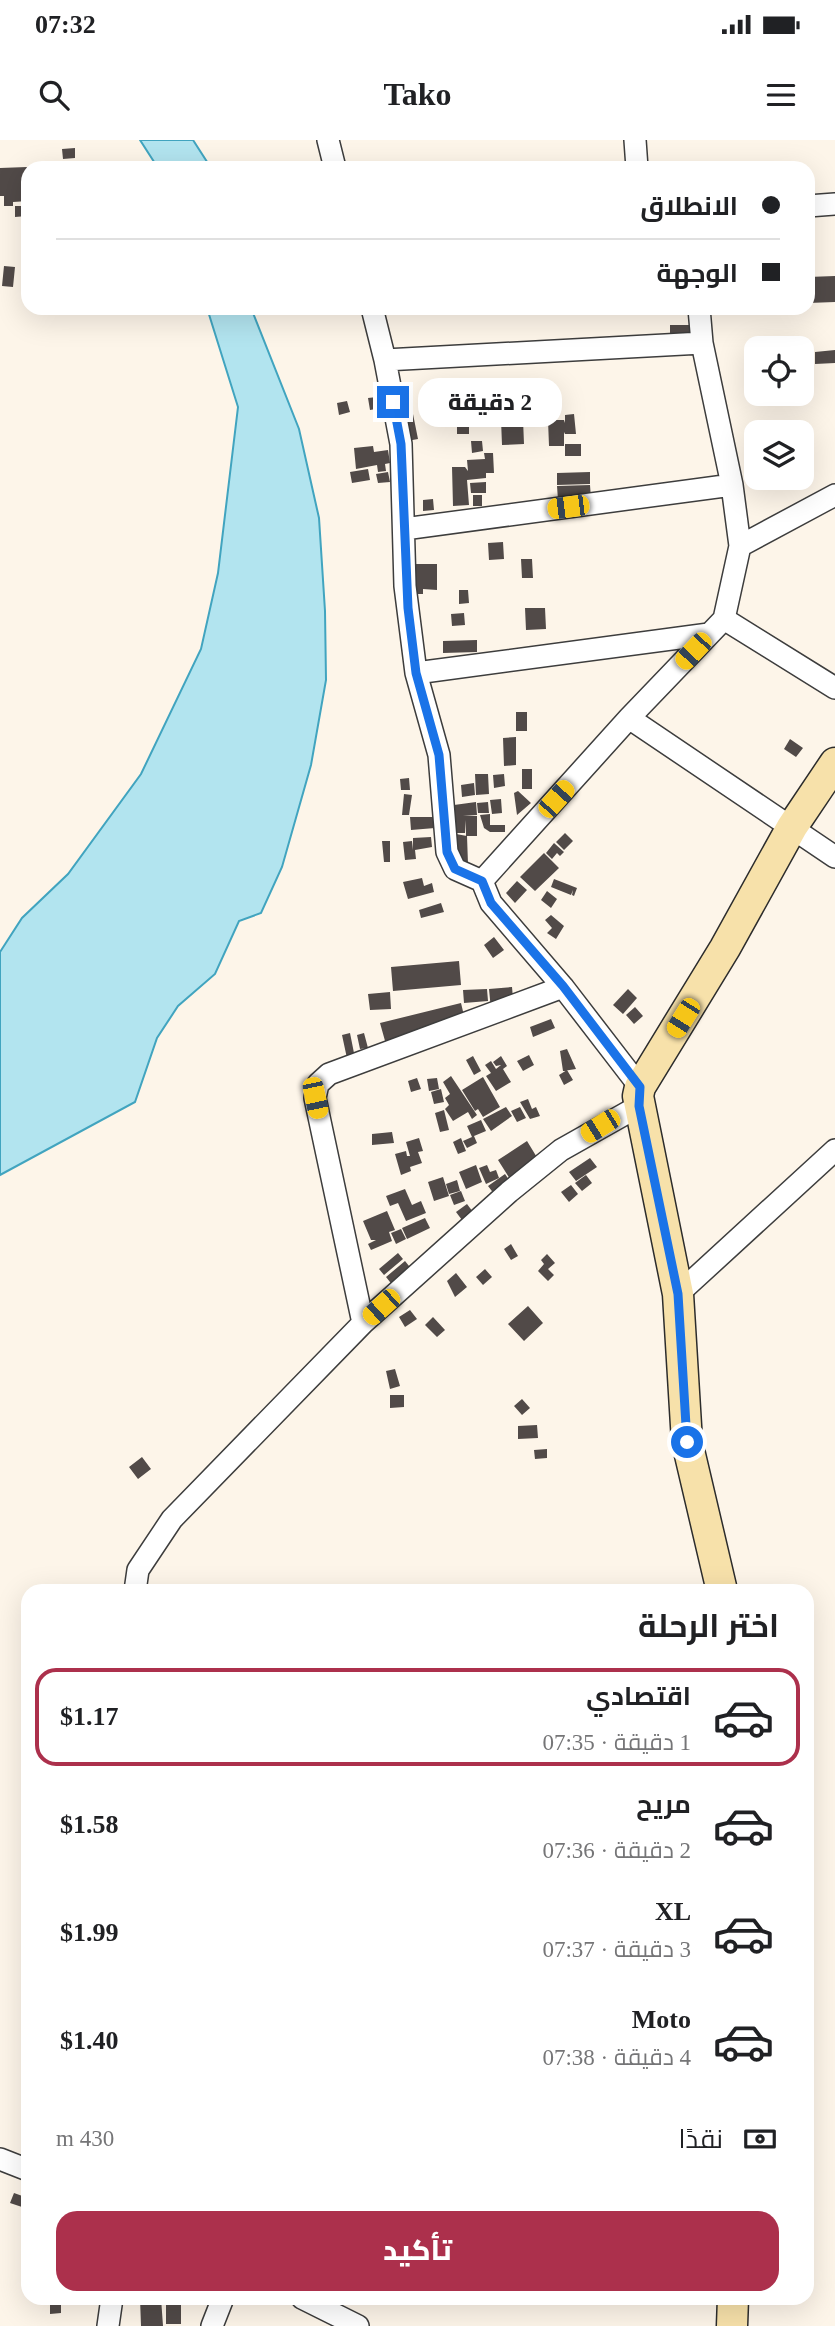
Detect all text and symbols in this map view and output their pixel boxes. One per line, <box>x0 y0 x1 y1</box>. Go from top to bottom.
text: 07:32 <box>35 10 96 39</box>
icon: search <box>35 76 73 114</box>
text: Tako <box>383 76 452 112</box>
icon: menu <box>762 76 800 114</box>
text: الانطلاق <box>640 192 738 221</box>
text: الوجهة <box>657 259 738 288</box>
map controls <box>744 336 814 490</box>
button: locate <box>744 336 814 406</box>
callout: 2 دقيقة <box>418 378 561 426</box>
route end <box>377 386 409 418</box>
text: 2 دقيقة <box>448 390 532 415</box>
button: layers <box>744 420 814 490</box>
car <box>546 494 591 520</box>
car <box>671 628 716 674</box>
car <box>535 776 578 822</box>
car <box>663 995 704 1041</box>
car <box>301 1075 330 1121</box>
car <box>577 1106 624 1146</box>
car <box>359 1285 404 1329</box>
route start <box>671 1426 703 1458</box>
text: اختر الرحلة <box>638 1608 779 1644</box>
text: اقتصادي <box>586 1682 691 1711</box>
icon: car <box>712 1686 775 1749</box>
text: $1.17 <box>60 1702 119 1731</box>
text: 1 دقيقة · 07:35 <box>542 1730 691 1755</box>
text: مريح <box>636 1790 691 1819</box>
icon: car <box>712 1794 775 1857</box>
text: $1.58 <box>60 1810 119 1839</box>
text: 2 دقيقة · 07:36 <box>542 1838 691 1863</box>
text: XL <box>655 1897 691 1926</box>
icon: car <box>712 1902 775 1965</box>
text: $1.99 <box>60 1918 119 1947</box>
text: 3 دقيقة · 07:37 <box>542 1937 691 1962</box>
text: Moto <box>632 2005 691 2034</box>
icon: car <box>712 2010 775 2073</box>
text: $1.40 <box>60 2026 119 2055</box>
text: 4 دقيقة · 07:38 <box>542 2045 691 2070</box>
icon: cash <box>741 2120 779 2158</box>
text: نقدًا <box>679 2125 723 2154</box>
text: 430 m <box>56 2126 114 2151</box>
button: تأكيد <box>56 2211 779 2291</box>

